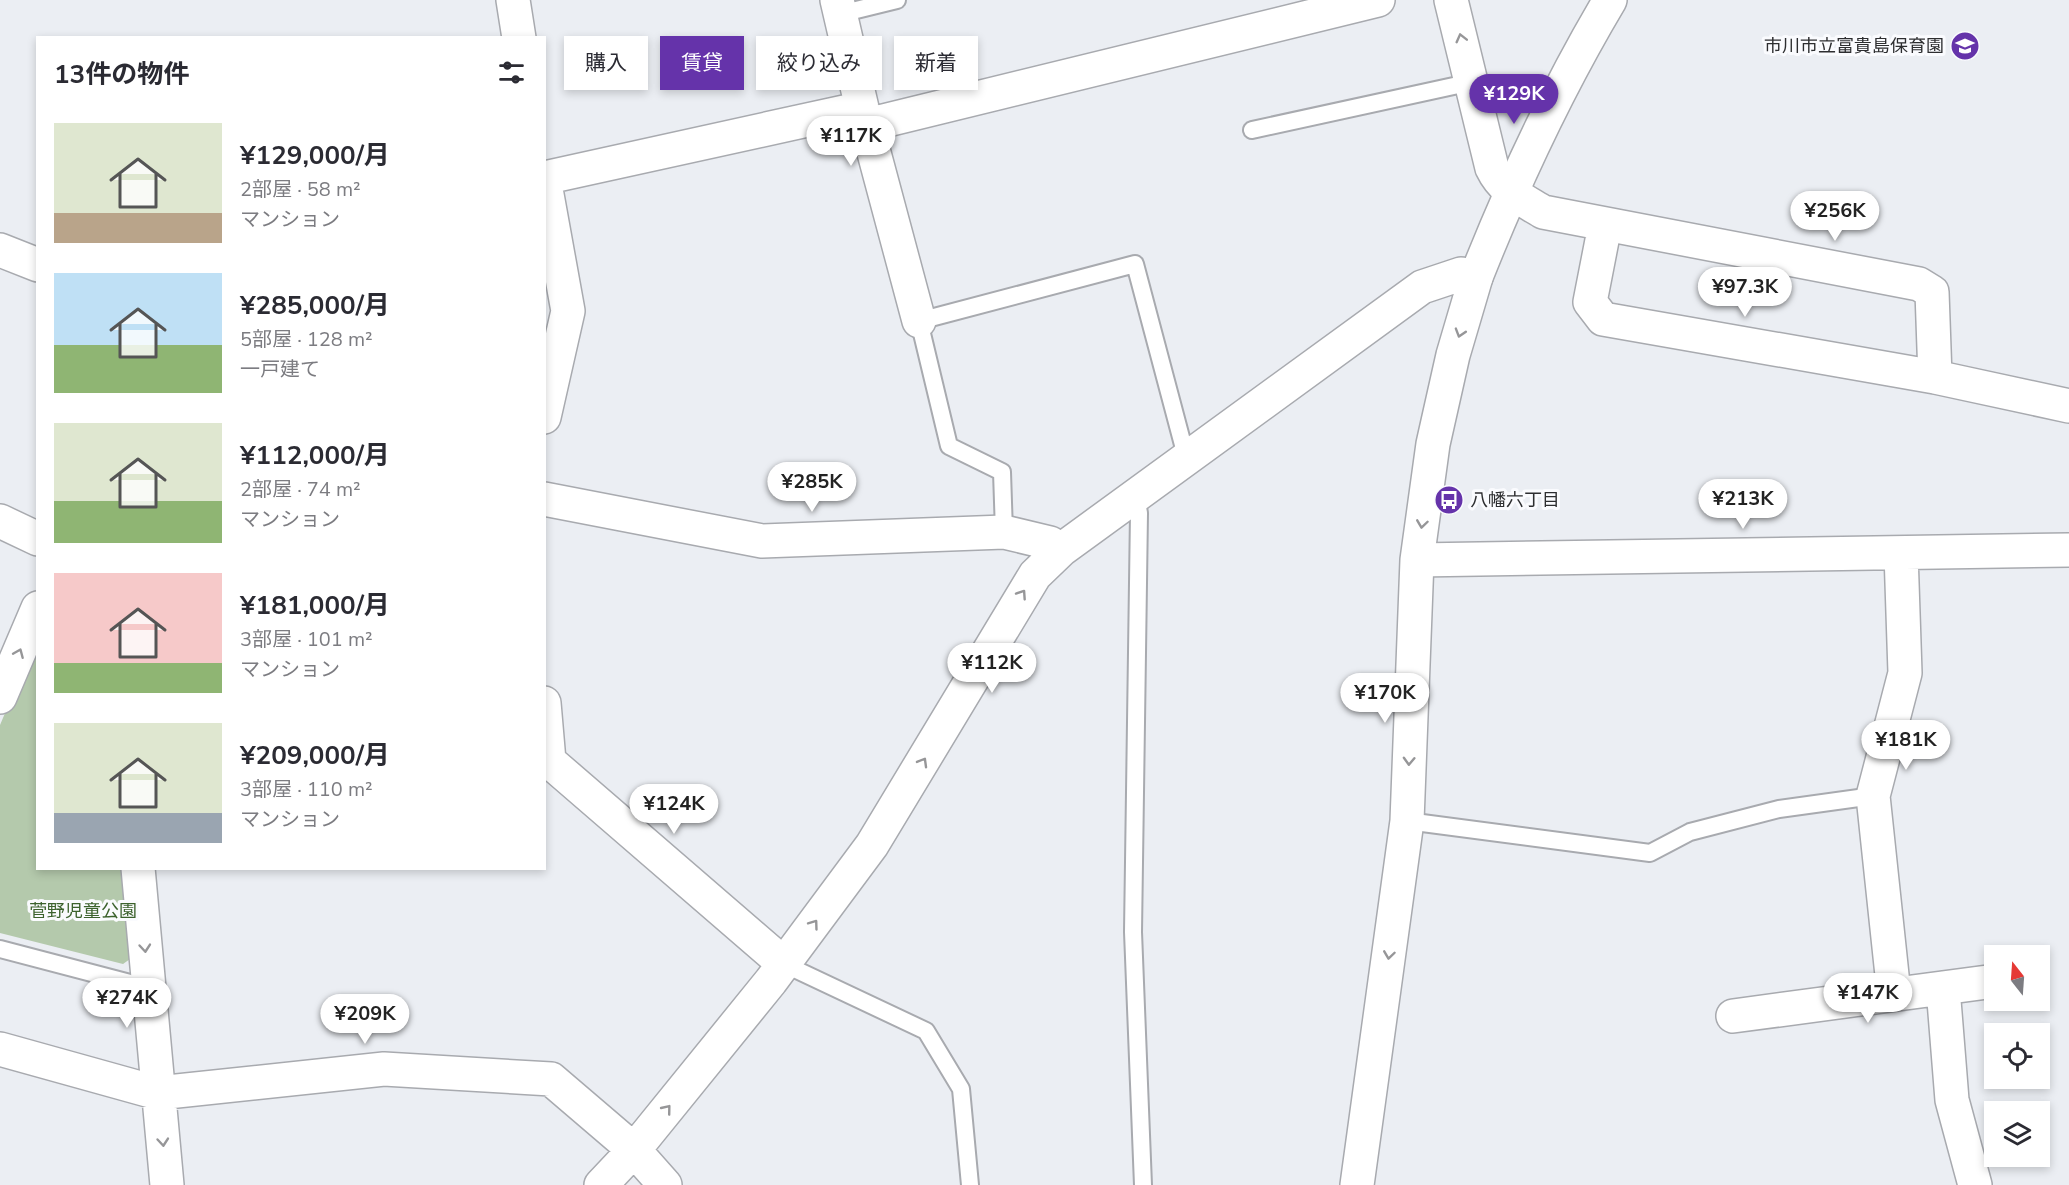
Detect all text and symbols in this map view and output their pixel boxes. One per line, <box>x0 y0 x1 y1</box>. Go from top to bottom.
school or university icon: 市川市立富貴島保育園 <box>1949 30 1981 62</box>
one-way arrow <box>1455 34 1468 44</box>
place label: 市川市立富貴島保育園 <box>1764 34 1944 58</box>
chip: 購入 <box>564 36 648 90</box>
chip: 賃貸 <box>660 36 744 90</box>
chip: 絞り込み <box>756 36 882 90</box>
chip: 新着 <box>894 36 978 90</box>
icon: filters <box>495 56 528 89</box>
text: 13件の物件 <box>54 57 189 92</box>
pin: ¥129K <box>1472 74 1556 125</box>
text: ¥129K <box>1483 80 1545 107</box>
pin: ¥117K <box>809 116 893 167</box>
text: ¥117K <box>820 122 882 149</box>
text: ¥129,000/月 <box>240 138 390 173</box>
icon: home <box>102 147 174 219</box>
text: 2部屋 · 58 m² <box>240 176 361 203</box>
pin: ¥256K <box>1793 191 1877 242</box>
text: ¥256K <box>1804 197 1866 224</box>
text: マンション <box>240 206 340 233</box>
pin: ¥97.3K <box>1696 267 1794 318</box>
text: ¥97.3K <box>1712 273 1778 300</box>
text: ¥285,000/月 <box>240 288 390 323</box>
icon: home <box>102 297 174 369</box>
text: 5部屋 · 128 m² <box>240 326 373 353</box>
one-way arrow <box>1455 327 1467 338</box>
text: 一戸建て <box>240 356 320 383</box>
text: ¥112,000/月 <box>240 438 390 473</box>
icon: home <box>102 447 174 519</box>
pin: ¥285K <box>770 462 854 513</box>
text: ¥285K <box>781 468 843 495</box>
text: 2部屋 · 74 m² <box>240 476 361 503</box>
pin: ¥213K <box>1701 479 1785 530</box>
bus stop icon: 八幡六丁目 <box>1433 484 1465 516</box>
text: ¥213K <box>1712 485 1774 512</box>
place label: 八幡六丁目 <box>1470 488 1560 512</box>
text: マンション <box>240 506 340 533</box>
one-way arrow <box>1416 520 1429 529</box>
text: ¥181,000/月 <box>240 588 390 623</box>
one-way arrow <box>1015 590 1026 601</box>
icon: home <box>102 597 174 669</box>
text: 3部屋 · 101 m² <box>240 626 373 653</box>
pin: ¥112K <box>950 643 1034 694</box>
one-way arrow <box>12 648 24 659</box>
text: ¥112K <box>961 649 1023 676</box>
text: マンション <box>240 656 340 683</box>
pin: ¥170K <box>1343 673 1427 724</box>
text: ¥170K <box>1354 679 1416 706</box>
pin: ¥181K <box>1864 720 1948 771</box>
text: ¥181K <box>1875 726 1937 753</box>
text: ¥209,000/月 <box>240 738 390 773</box>
icon: home <box>102 747 174 819</box>
one-way arrow <box>1403 756 1416 765</box>
one-way arrow <box>916 758 927 768</box>
text: 3部屋 · 110 m² <box>240 776 373 803</box>
pin: ¥124K <box>632 784 716 835</box>
text: ¥124K <box>643 790 705 817</box>
text: マンション <box>240 806 340 833</box>
park label: 菅野児童公園 <box>29 899 137 923</box>
one-way arrow <box>807 919 818 930</box>
one-way arrow <box>138 943 151 952</box>
north arrow <box>1984 945 2050 1011</box>
map controls <box>1984 945 2050 1167</box>
one-way arrow <box>1383 950 1396 959</box>
pin: ¥147K <box>1826 973 1910 1024</box>
pin: ¥274K <box>85 978 169 1029</box>
text: ¥147K <box>1837 979 1899 1006</box>
text: ¥274K <box>96 984 158 1011</box>
pin: ¥209K <box>323 994 407 1045</box>
text: ¥209K <box>334 1000 396 1027</box>
button: locate <box>1984 1023 2050 1089</box>
button: layers <box>1984 1101 2050 1167</box>
one-way arrow <box>659 1105 670 1116</box>
one-way arrow <box>156 1137 169 1146</box>

